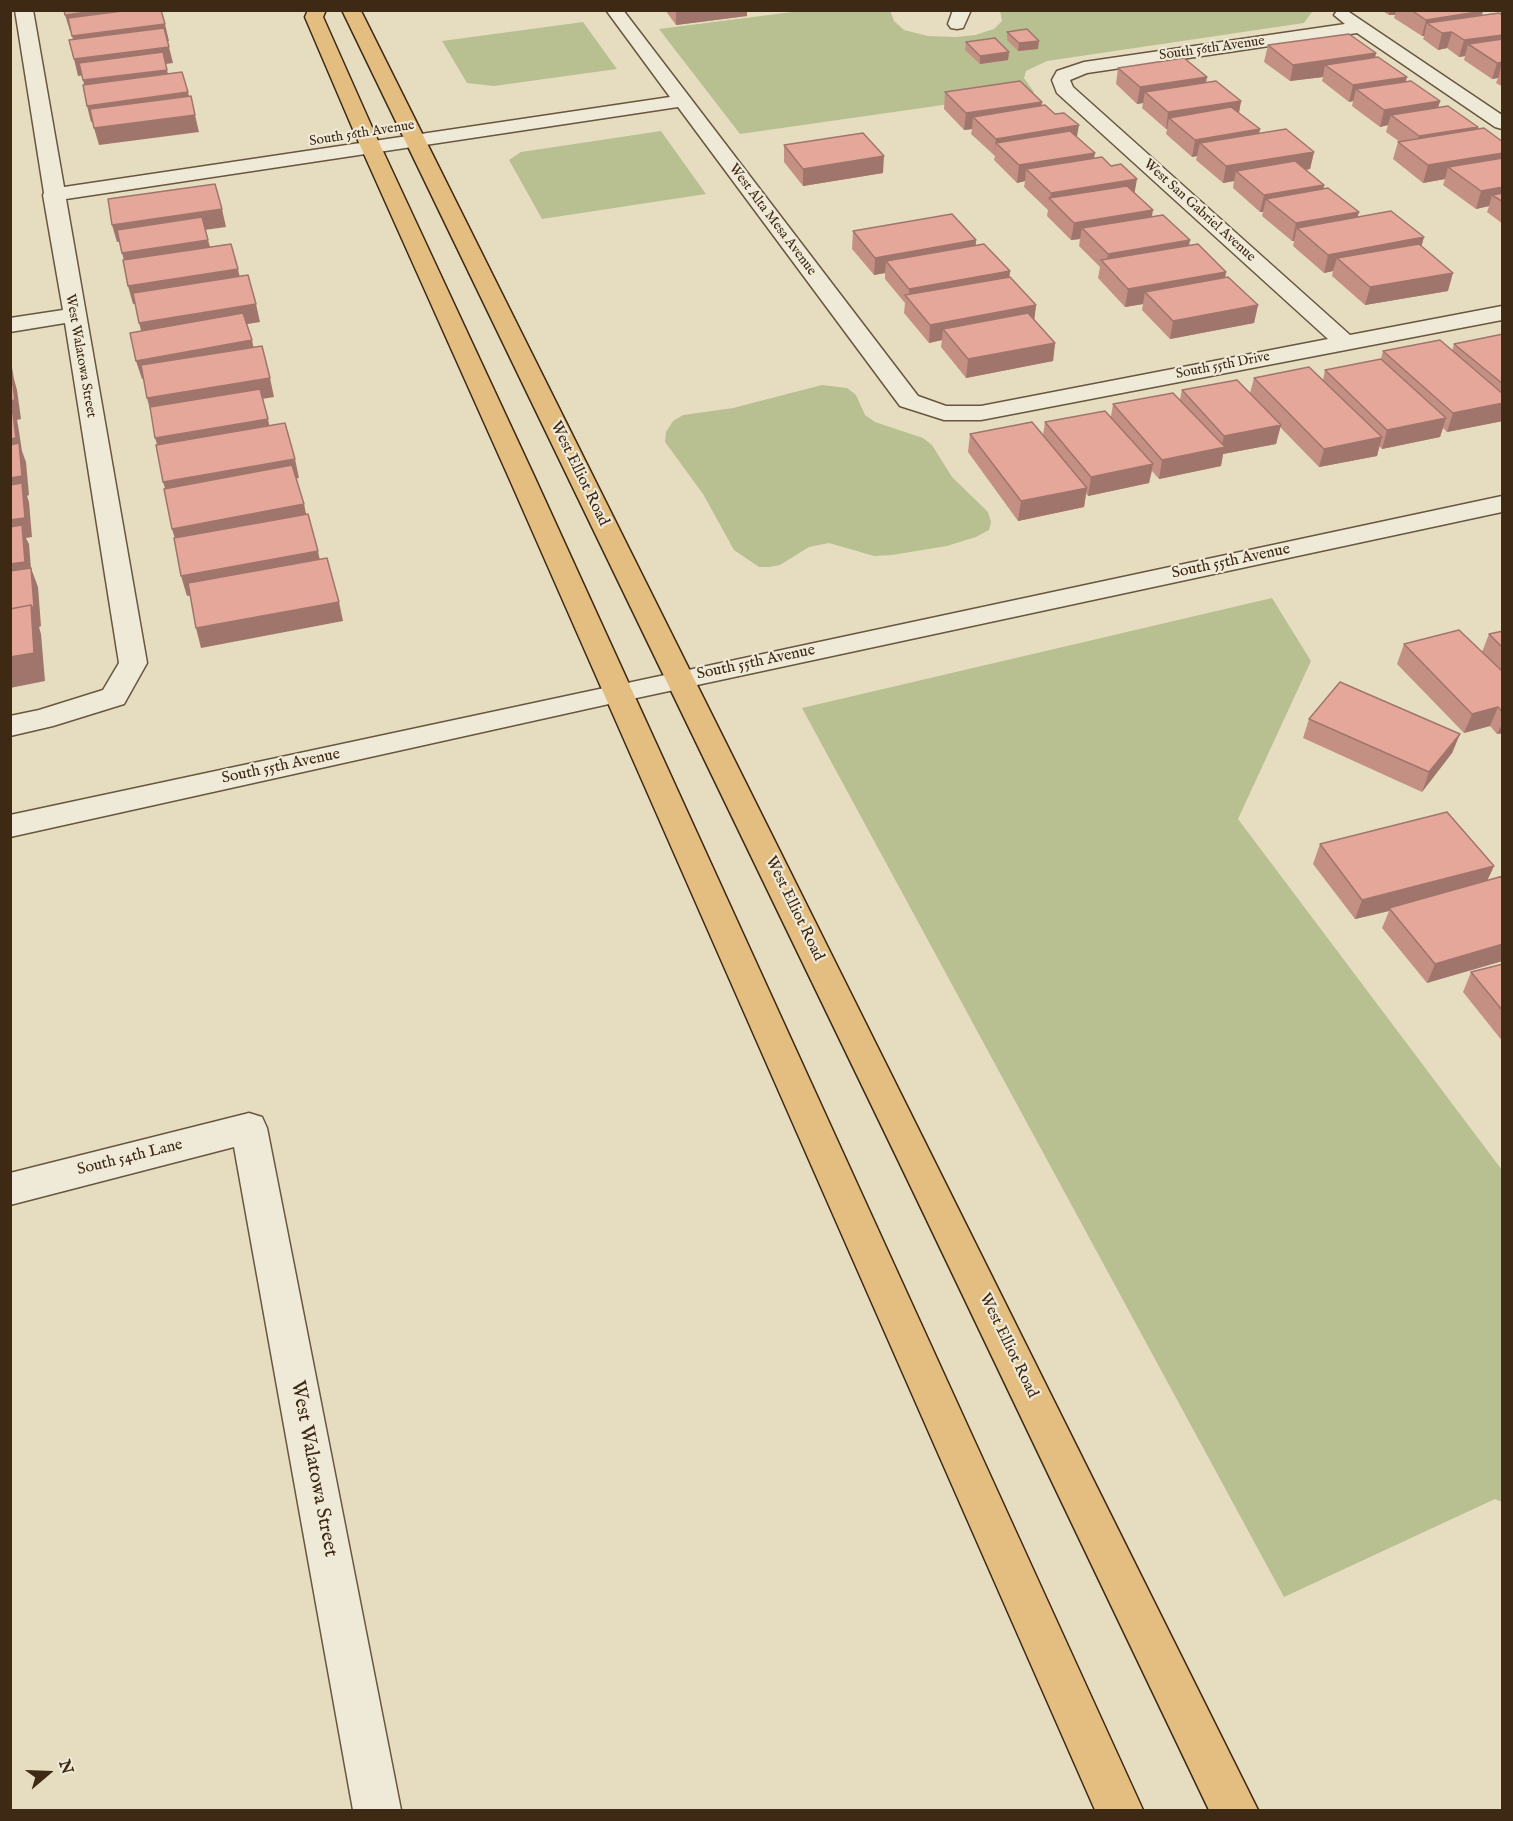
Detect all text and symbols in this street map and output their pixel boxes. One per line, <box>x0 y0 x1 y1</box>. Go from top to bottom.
street label: South 56th Avenue <box>1158 33 1266 65</box>
street label: South 56th Avenue <box>308 117 416 151</box>
street label: West San Gabriel Avenue <box>1139 156 1259 266</box>
street label: West Alta Mesa Avenue <box>725 161 819 279</box>
street label: West Walatowa Street <box>61 293 99 419</box>
street label: South 55th Drive <box>1175 349 1271 383</box>
street label: West Elliot Road <box>545 418 613 530</box>
street label: South 55th Avenue <box>1170 540 1292 584</box>
street label: South 55th Avenue <box>695 641 817 685</box>
street label: South 55th Avenue <box>220 745 342 789</box>
street label: West Elliot Road <box>760 853 828 965</box>
street label: South 54th Lane <box>75 1136 185 1180</box>
street label: West Elliot Road <box>974 1290 1042 1402</box>
street label: West Walatowa Street <box>284 1379 342 1559</box>
north arrow <box>18 1743 78 1803</box>
text: N <box>53 1757 77 1777</box>

